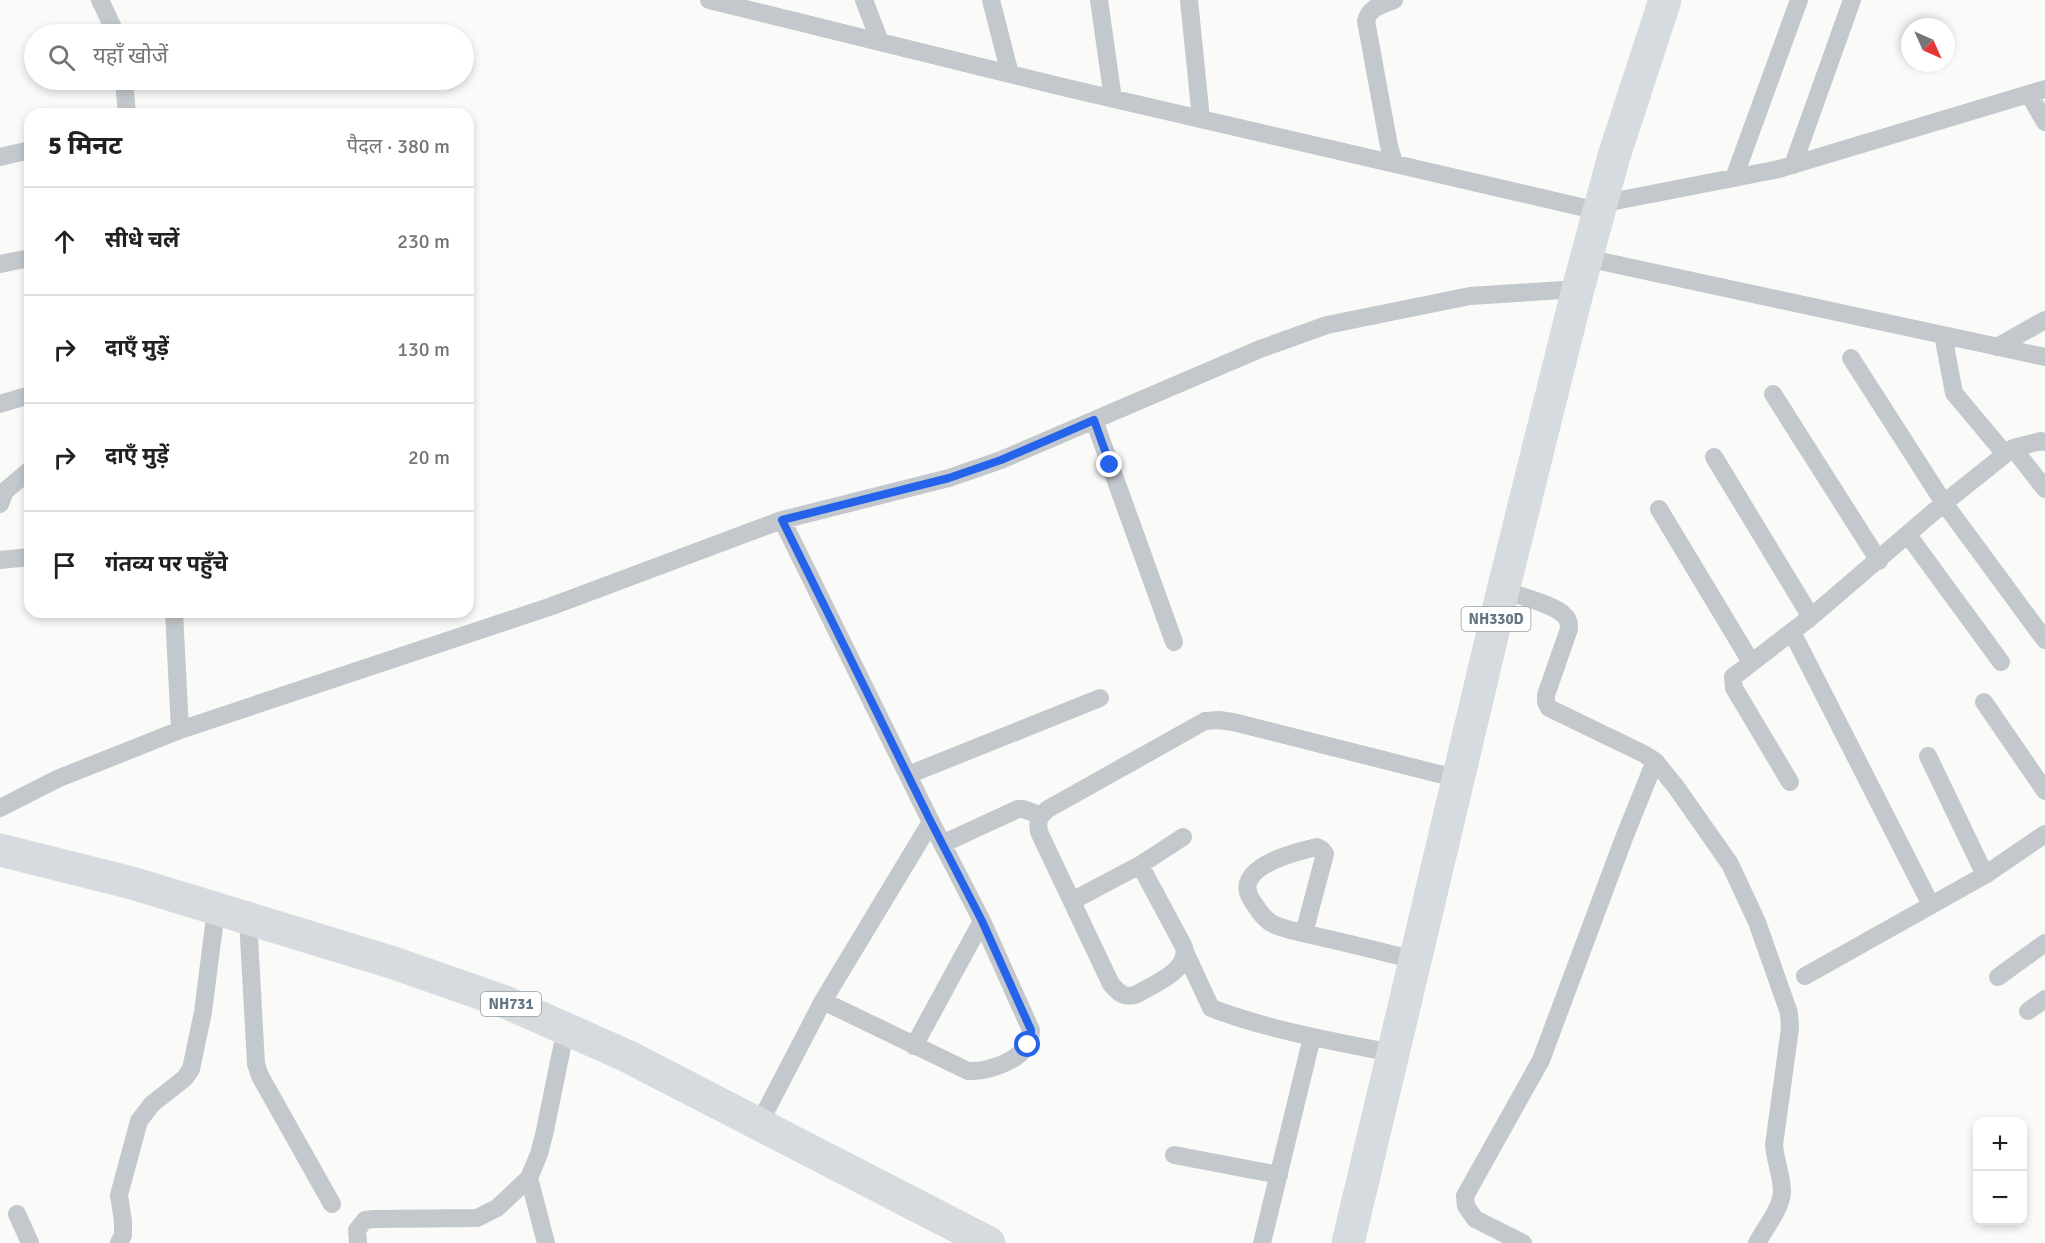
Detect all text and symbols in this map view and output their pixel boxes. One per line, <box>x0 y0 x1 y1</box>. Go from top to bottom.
north arrow <box>1901 18 1955 72</box>
search box <box>24 24 474 90</box>
icon: search <box>45 41 78 74</box>
text: यहाँ खोजें <box>93 42 168 69</box>
text: 5 मिनट <box>48 130 122 162</box>
text: पैदल · 380 m <box>347 134 450 159</box>
icon: ahead <box>48 225 81 258</box>
text: सीधे चलें <box>105 226 179 253</box>
text: 230 m <box>397 229 450 254</box>
icon: right <box>48 333 81 366</box>
text: दाएँ मुड़ें <box>105 334 169 361</box>
text: 130 m <box>397 337 450 362</box>
icon: right <box>48 441 81 474</box>
text: दाएँ मुड़ें <box>105 442 169 469</box>
text: 20 m <box>408 445 450 470</box>
route end <box>1096 451 1122 477</box>
icon: arrive <box>48 549 81 582</box>
text: गंतव्य पर पहुँचे <box>105 550 228 577</box>
road number: NH330D <box>1462 607 1530 631</box>
road number: NH731 <box>481 992 541 1016</box>
route start <box>1014 1031 1040 1057</box>
map controls <box>1973 1117 2027 1225</box>
button: + <box>1973 1117 2027 1171</box>
button: − <box>1973 1171 2027 1225</box>

